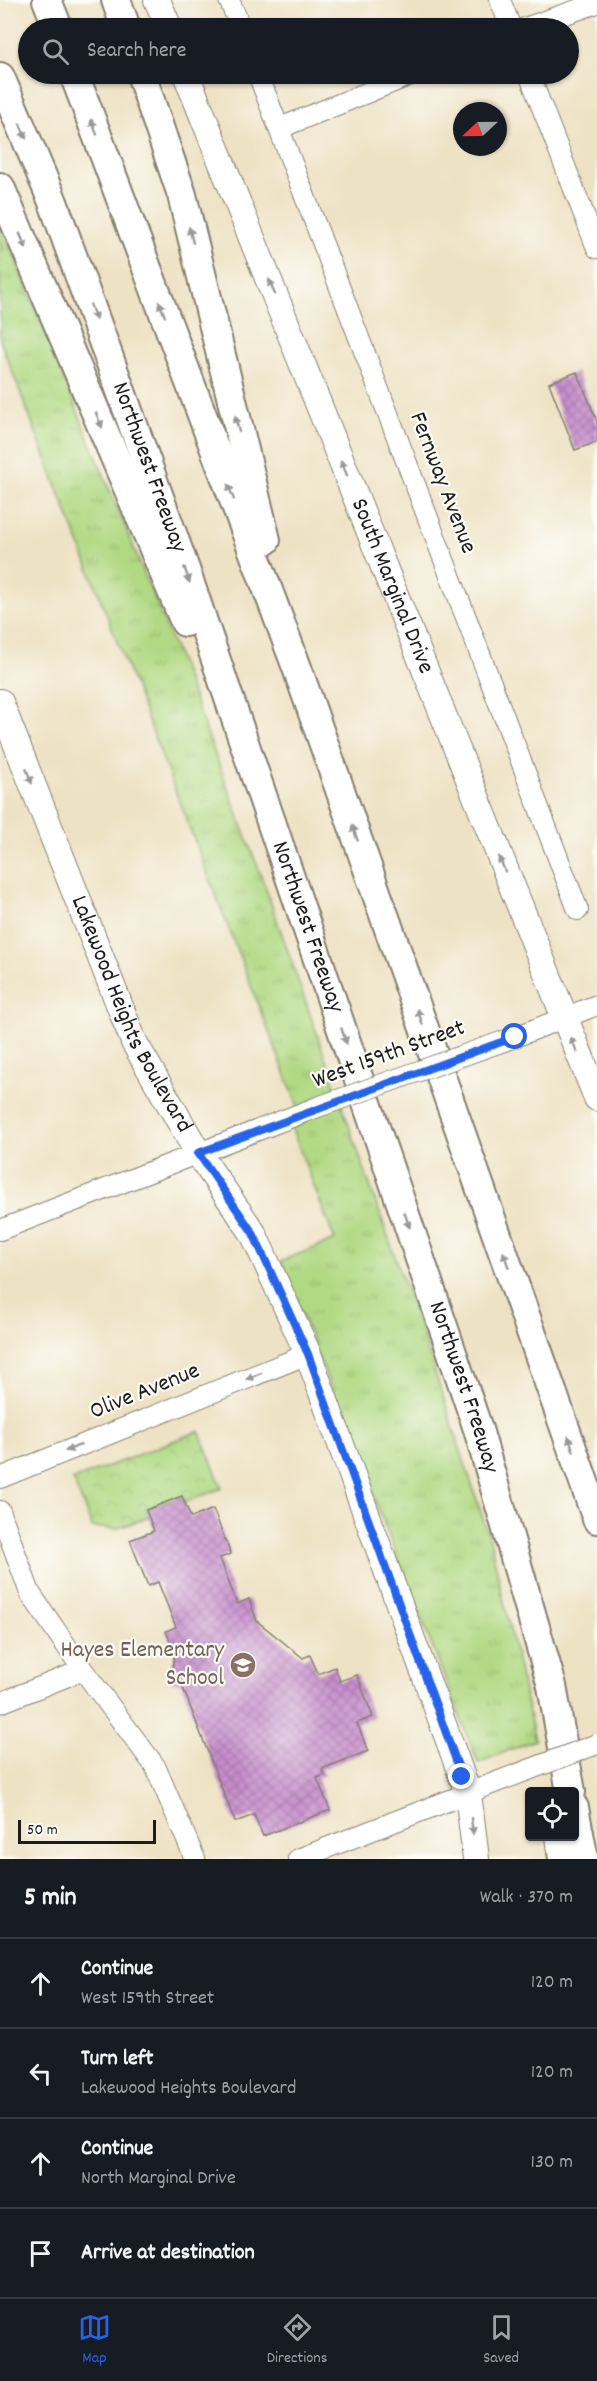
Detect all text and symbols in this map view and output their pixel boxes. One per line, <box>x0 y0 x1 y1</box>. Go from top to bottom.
search box <box>18 18 579 84</box>
icon: search <box>39 35 72 68</box>
text: Search here <box>87 36 186 67</box>
north arrow <box>453 102 507 156</box>
one-way arrow <box>89 118 98 136</box>
one-way arrow <box>18 122 28 140</box>
one-way arrow <box>186 225 196 244</box>
one-way arrow <box>19 232 28 250</box>
one-way arrow <box>266 278 276 296</box>
one-way arrow <box>157 300 167 318</box>
one-way arrow <box>88 304 98 322</box>
street label: Northwest Freeway <box>102 378 195 559</box>
street label: Fernway Avenue <box>399 407 485 559</box>
one-way arrow <box>94 412 104 430</box>
one-way arrow <box>232 415 242 433</box>
one-way arrow <box>339 459 348 477</box>
one-way arrow <box>226 483 235 501</box>
street label: South Marginal Drive <box>341 494 442 679</box>
one-way arrow <box>182 566 192 584</box>
one-way arrow <box>24 767 34 785</box>
one-way arrow <box>350 824 360 842</box>
street label: Northwest Freeway <box>262 837 352 1018</box>
one-way arrow <box>496 854 506 872</box>
street label: Lakewood Heights Boulevard <box>61 891 200 1140</box>
one-way arrow <box>415 1008 424 1026</box>
street label: West 159th Street <box>308 1012 470 1098</box>
route start <box>501 1023 527 1049</box>
one-way arrow <box>340 1027 350 1045</box>
one-way arrow <box>569 1035 579 1053</box>
one-way arrow <box>403 1211 413 1229</box>
one-way arrow <box>500 1251 510 1269</box>
street label: Northwest Freeway <box>419 1297 507 1478</box>
street label: Olive Avenue <box>85 1355 205 1429</box>
one-way arrow <box>245 1372 263 1381</box>
one-way arrow <box>565 1435 575 1453</box>
one-way arrow <box>64 1444 82 1454</box>
place label: Hayes Elementary School <box>61 1634 225 1696</box>
school or university icon: Hayes Elementary School <box>228 1650 258 1680</box>
route end <box>448 1763 474 1789</box>
map controls <box>525 1787 579 1841</box>
button: locate <box>525 1787 579 1841</box>
one-way arrow <box>467 1816 477 1835</box>
scale bar <box>18 1817 156 1844</box>
text: 50 m <box>27 1819 58 1842</box>
text: 5 min <box>24 1880 77 1917</box>
text: Walk · 370 m <box>480 1884 573 1912</box>
text: Continue <box>81 1954 153 1985</box>
icon: ahead <box>24 1967 57 2000</box>
text: 120 m <box>531 1969 573 1997</box>
text: West 159th Street <box>81 1985 214 2013</box>
text: Turn left <box>81 2044 153 2075</box>
icon: left <box>24 2057 57 2090</box>
text: 120 m <box>531 2059 573 2087</box>
text: Lakewood Heights Boulevard <box>81 2075 296 2103</box>
text: Continue <box>81 2134 153 2165</box>
icon: ahead <box>24 2147 57 2180</box>
text: 130 m <box>531 2149 573 2177</box>
text: North Marginal Drive <box>81 2165 236 2193</box>
icon: arrive <box>24 2237 57 2270</box>
text: Arrive at destination <box>81 2238 255 2269</box>
tab: Map <box>78 2311 111 2370</box>
tab: Directions <box>267 2311 327 2370</box>
tab: Saved <box>483 2311 519 2370</box>

